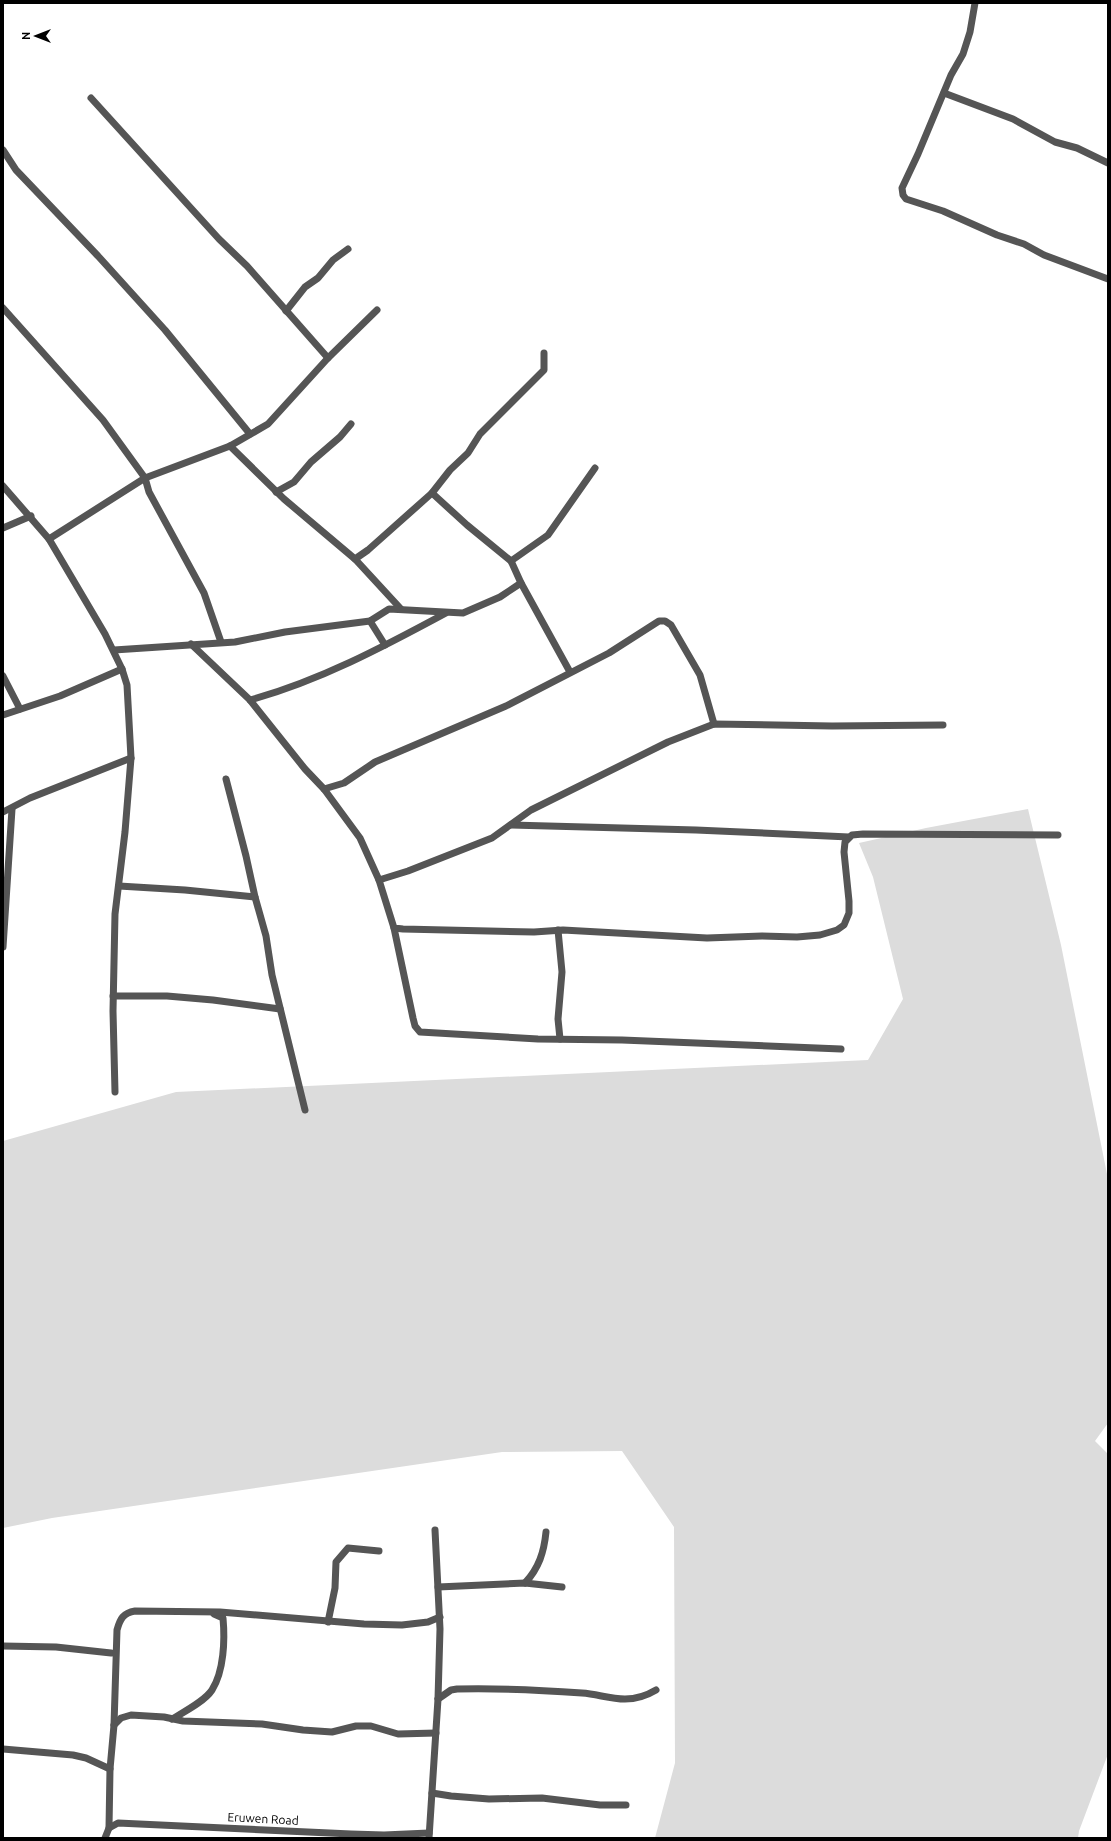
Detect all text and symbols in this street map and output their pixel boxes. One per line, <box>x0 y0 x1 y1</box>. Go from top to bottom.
north arrow <box>16 16 56 56</box>
text: N <box>20 32 32 40</box>
street label: Eruwen Road <box>227 1810 299 1827</box>

